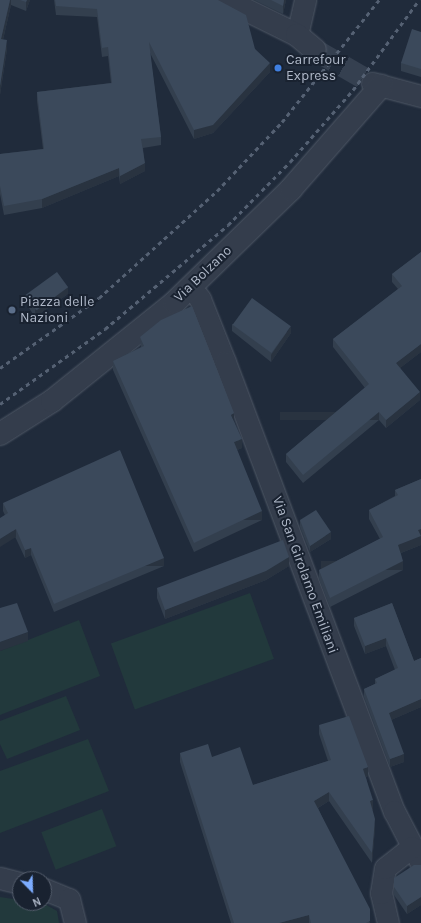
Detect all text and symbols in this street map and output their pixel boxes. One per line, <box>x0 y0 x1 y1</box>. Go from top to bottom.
place label: Carrefour Express <box>286 52 346 84</box>
marker: Carrefour Express <box>273 63 283 73</box>
street label: Via Bolzano <box>171 242 235 306</box>
place label: Piazza delle Nazioni <box>20 294 94 326</box>
marker: Piazza delle Nazioni <box>7 305 17 315</box>
street label: Via San Girolamo Emiliani <box>269 494 341 656</box>
north arrow <box>12 871 52 911</box>
text: N <box>30 894 43 909</box>

